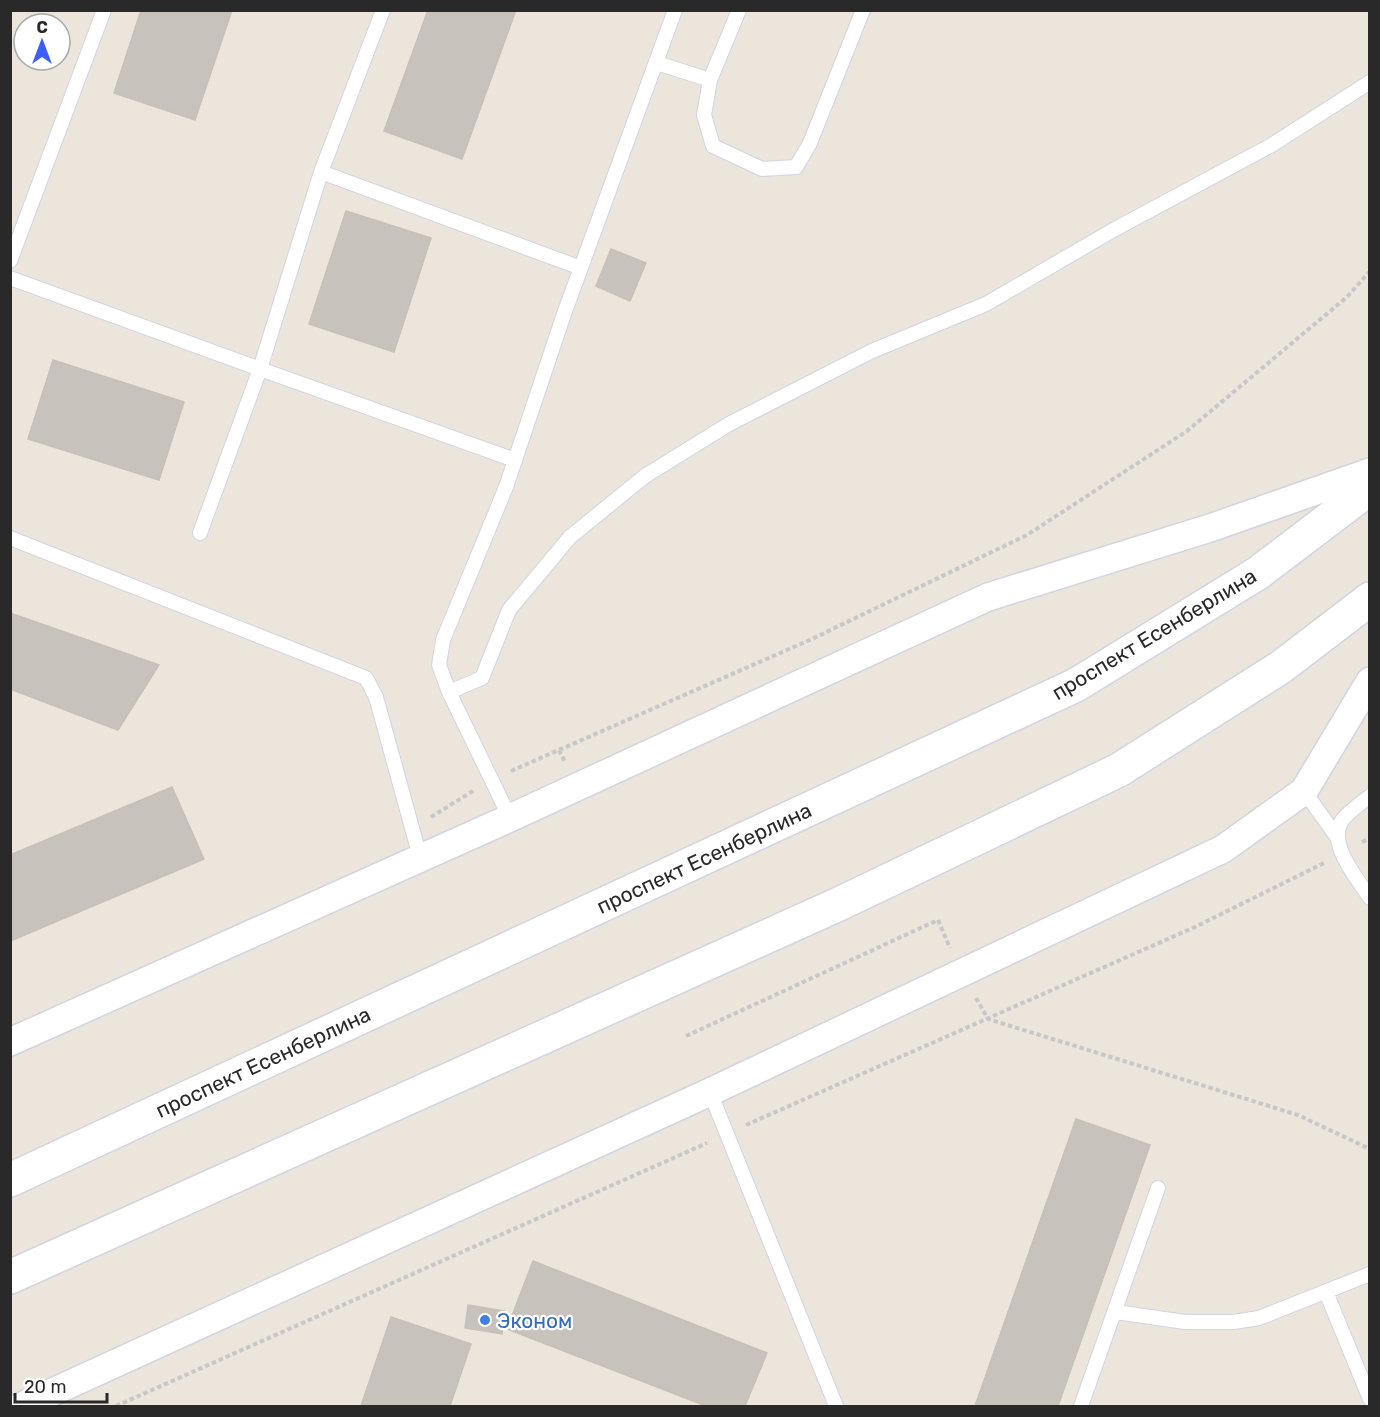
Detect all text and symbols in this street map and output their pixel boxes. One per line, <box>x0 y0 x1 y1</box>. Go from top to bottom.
north arrow <box>12 12 72 72</box>
text: С <box>36 18 48 37</box>
street label: проспект Есенберлина <box>1047 563 1261 705</box>
street label: проспект Есенберлина <box>593 797 815 919</box>
street label: проспект Есенберлина <box>152 1001 374 1123</box>
place label: Эконом <box>497 1308 572 1333</box>
marker: Эконом <box>478 1313 492 1327</box>
scale bar <box>15 1366 106 1404</box>
text: 20 m <box>24 1376 66 1398</box>

